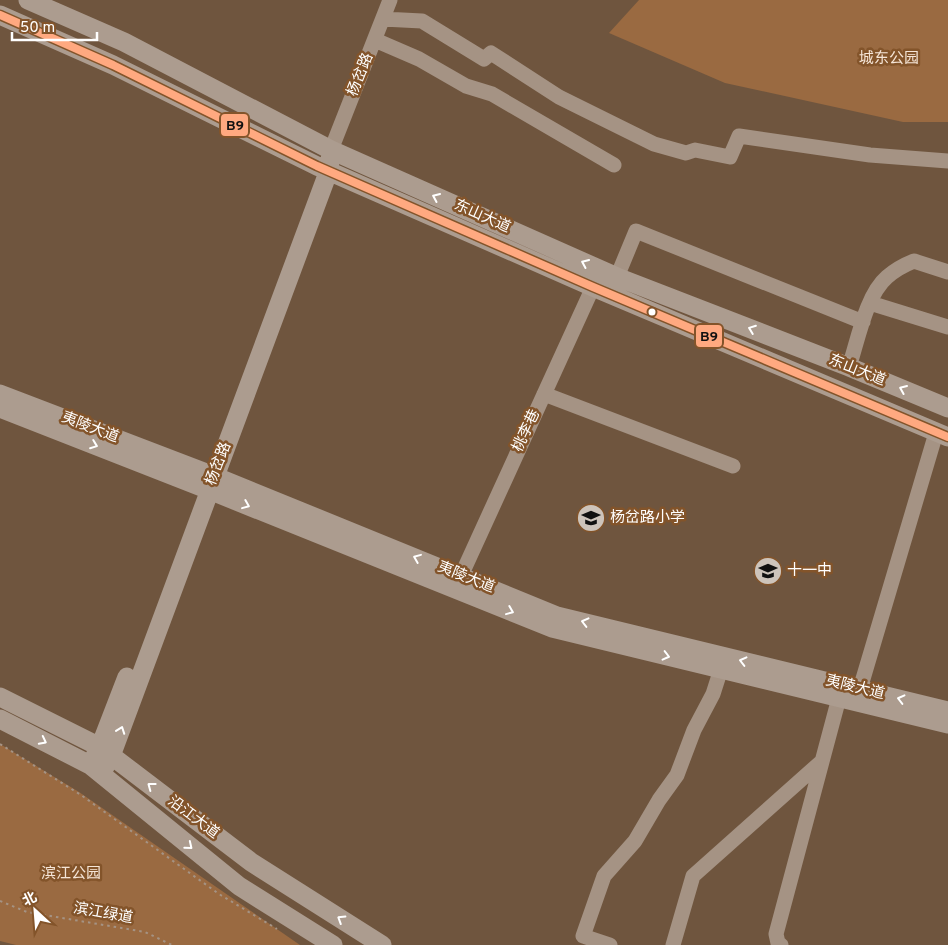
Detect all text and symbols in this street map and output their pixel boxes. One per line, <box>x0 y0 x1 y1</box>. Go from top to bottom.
scale bar <box>12 10 98 42</box>
text: 50 m <box>20 19 55 38</box>
park label: 城东公园 <box>859 50 919 69</box>
street label: 杨岔路 <box>344 51 378 99</box>
line badge: B9 <box>220 113 249 137</box>
text: B9 <box>226 118 244 135</box>
one-way arrow <box>432 192 441 203</box>
street label: 东山大道 <box>451 196 513 238</box>
one-way arrow <box>581 258 590 269</box>
unlabelled marker <box>647 307 657 317</box>
line badge: B9 <box>695 324 723 348</box>
one-way arrow <box>748 325 757 335</box>
text: B9 <box>700 329 718 346</box>
street label: 东山大道 <box>826 351 888 391</box>
one-way arrow <box>899 385 908 396</box>
street label: 桃李巷 <box>509 407 545 455</box>
street label: 夷陵大道 <box>59 408 121 448</box>
one-way arrow <box>89 439 98 449</box>
street label: 杨岔路 <box>202 440 236 488</box>
one-way arrow <box>241 499 249 509</box>
school or university icon: 杨岔路小学 <box>576 503 606 533</box>
place label: 杨岔路小学 <box>610 509 685 528</box>
one-way arrow <box>413 554 422 565</box>
school or university icon: 十一中 <box>753 556 783 586</box>
street label: 夷陵大道 <box>435 558 497 598</box>
place label: 十一中 <box>787 562 832 581</box>
one-way arrow <box>505 605 514 615</box>
one-way arrow <box>580 617 589 628</box>
one-way arrow <box>661 650 670 661</box>
one-way arrow <box>738 656 747 667</box>
street label: 夷陵大道 <box>824 672 886 704</box>
one-way arrow <box>896 694 905 705</box>
one-way arrow <box>115 726 125 735</box>
one-way arrow <box>38 735 47 745</box>
one-way arrow <box>147 783 157 792</box>
street label: 沿江大道 <box>163 792 223 844</box>
one-way arrow <box>183 840 192 848</box>
park label: 滨江公园 <box>41 865 101 884</box>
north arrow <box>10 885 60 935</box>
text: 北 <box>20 889 40 910</box>
street label: 滨江绿道 <box>72 899 134 929</box>
one-way arrow <box>337 916 347 925</box>

